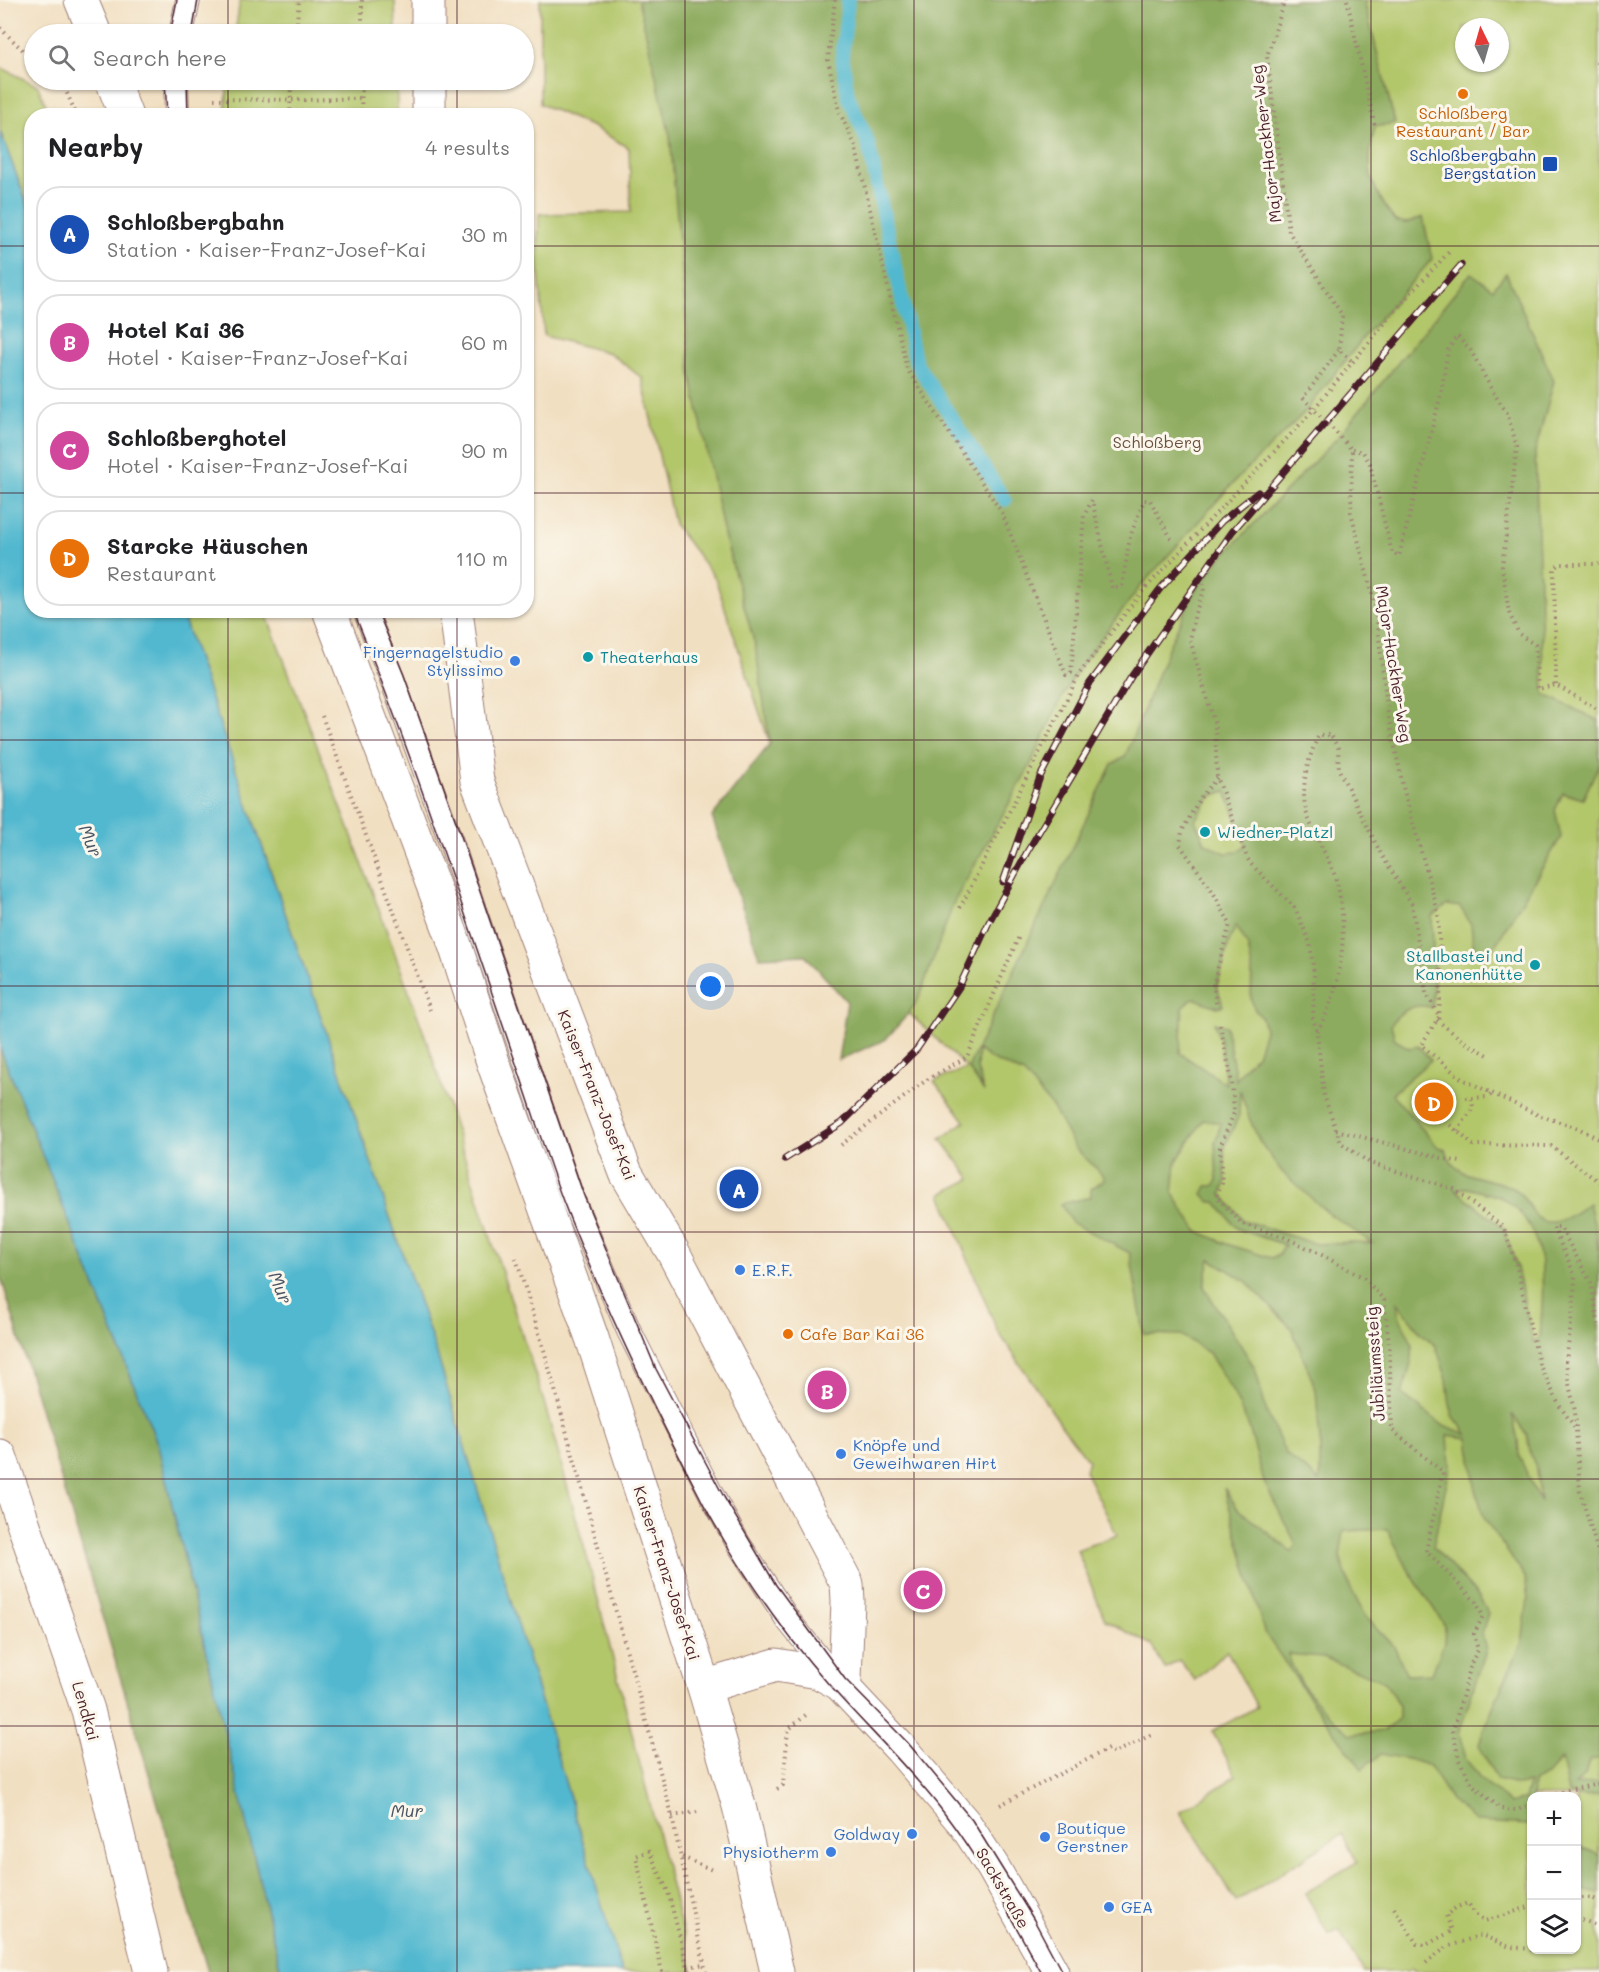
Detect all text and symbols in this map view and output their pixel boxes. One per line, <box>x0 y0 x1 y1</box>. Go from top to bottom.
north arrow <box>1455 18 1509 72</box>
search box <box>24 24 534 90</box>
icon: search <box>45 41 78 74</box>
text: Search here <box>93 43 227 72</box>
street label: Major-Hackher-Weg <box>1245 64 1286 224</box>
marker: Schloßberg Restaurant / Bar <box>1456 87 1470 101</box>
place label: Schloßberg Restaurant / Bar <box>1396 102 1530 141</box>
text: Nearby <box>48 130 143 164</box>
text: 4 results <box>425 134 510 160</box>
place label: Schloßbergbahn Bergstation <box>1409 144 1536 183</box>
marker: Schloßbergbahn Bergstation <box>1541 155 1559 173</box>
text: Schloßbergbahn <box>107 207 284 236</box>
text: A <box>63 221 76 247</box>
text: 30 m <box>462 221 508 247</box>
text: Station · Kaiser-Franz-Josef-Kai <box>107 236 426 262</box>
text: Hotel Kai 36 <box>107 315 245 344</box>
text: B <box>63 329 76 355</box>
text: 60 m <box>461 329 508 355</box>
text: Hotel · Kaiser-Franz-Josef-Kai <box>107 344 408 370</box>
text: Schloßberghotel <box>107 423 286 452</box>
park label: Schloßberg <box>1113 431 1201 452</box>
text: C <box>62 437 77 463</box>
text: 90 m <box>462 437 508 463</box>
text: Hotel · Kaiser-Franz-Josef-Kai <box>107 452 408 478</box>
text: Starcke Häuschen <box>107 531 308 560</box>
text: D <box>62 545 77 571</box>
text: 110 m <box>455 545 508 571</box>
text: Restaurant <box>107 560 217 586</box>
street label: Major-Hackher-Weg <box>1372 584 1417 744</box>
place label: Fingernagelstudio Stylissimo <box>363 641 503 680</box>
place label: Theaterhaus <box>600 646 698 667</box>
marker: Theaterhaus <box>581 650 595 664</box>
marker: Fingernagelstudio Stylissimo <box>508 654 522 668</box>
water label: Mur <box>73 821 108 861</box>
place label: Wiedner-Platzl <box>1217 821 1333 842</box>
marker: Wiedner-Platzl <box>1198 825 1212 839</box>
place label: Stallbastei und Kanonenhütte <box>1406 945 1523 984</box>
marker: Stallbastei und Kanonenhütte <box>1528 958 1542 972</box>
your location <box>696 972 725 1001</box>
street label: Kaiser-Franz-Josef-Kai <box>554 1006 641 1183</box>
pin: D <box>1414 1080 1454 1124</box>
pin: A <box>720 1166 758 1212</box>
place label: E.R.F. <box>752 1259 793 1280</box>
marker: E.R.F. <box>733 1263 747 1277</box>
water label: Mur <box>263 1268 298 1308</box>
street label: Jubiläumssteig <box>1360 1306 1389 1422</box>
place label: Cafe Bar Kai 36 <box>800 1323 924 1344</box>
marker: Cafe Bar Kai 36 <box>781 1327 795 1341</box>
pin: B <box>808 1368 846 1412</box>
place label: Knöpfe und Geweihwaren Hirt <box>853 1434 997 1473</box>
marker: Knöpfe und Geweihwaren Hirt <box>834 1447 848 1461</box>
street label: Kaiser-Franz-Josef-Kai <box>629 1483 706 1663</box>
pin: C <box>904 1568 942 1612</box>
street label: Lendkai <box>68 1679 105 1743</box>
map controls <box>1527 1792 1581 1954</box>
button: + <box>1527 1792 1581 1846</box>
water label: Mur <box>390 1798 424 1822</box>
place label: Boutique Gerstner <box>1057 1817 1128 1856</box>
place label: Goldway <box>834 1823 900 1844</box>
marker: Goldway <box>905 1827 919 1841</box>
marker: Boutique Gerstner <box>1038 1830 1052 1844</box>
place label: Physiotherm <box>723 1841 819 1862</box>
street label: Sackstraße <box>972 1844 1035 1932</box>
marker: Physiotherm <box>824 1845 838 1859</box>
button: − <box>1527 1846 1581 1900</box>
place label: GEA <box>1121 1896 1153 1917</box>
marker: GEA <box>1102 1900 1116 1914</box>
button: layers <box>1527 1900 1581 1954</box>

